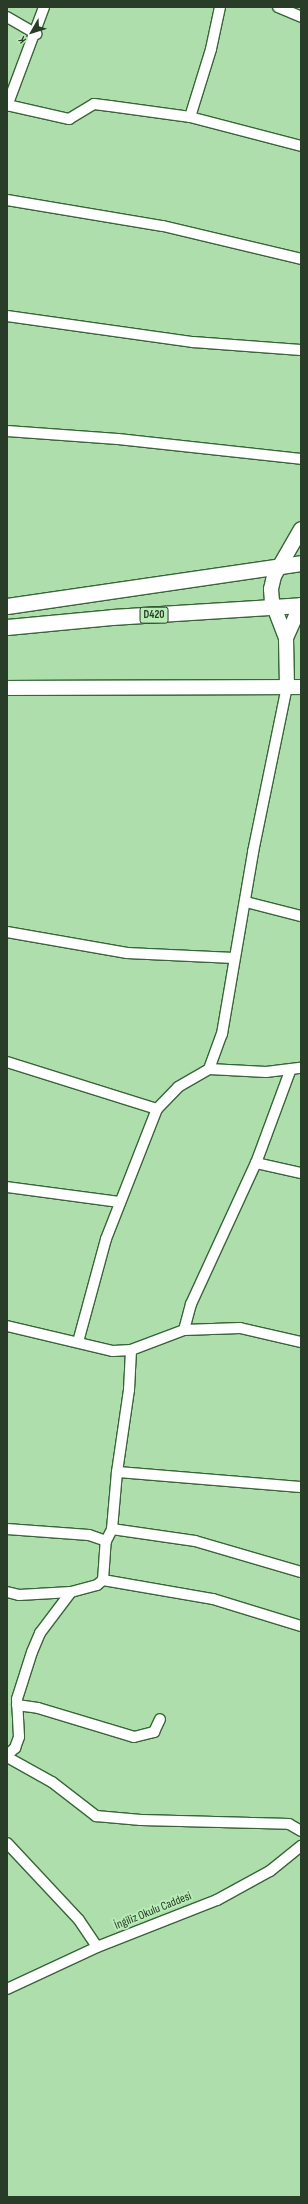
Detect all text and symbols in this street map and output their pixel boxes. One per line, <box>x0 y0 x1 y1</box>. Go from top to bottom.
north arrow <box>12 12 52 52</box>
text: K <box>16 34 29 46</box>
road number: D420 <box>139 606 169 624</box>
street label: İngiliz Okulu Caddesi <box>112 1889 194 1933</box>

